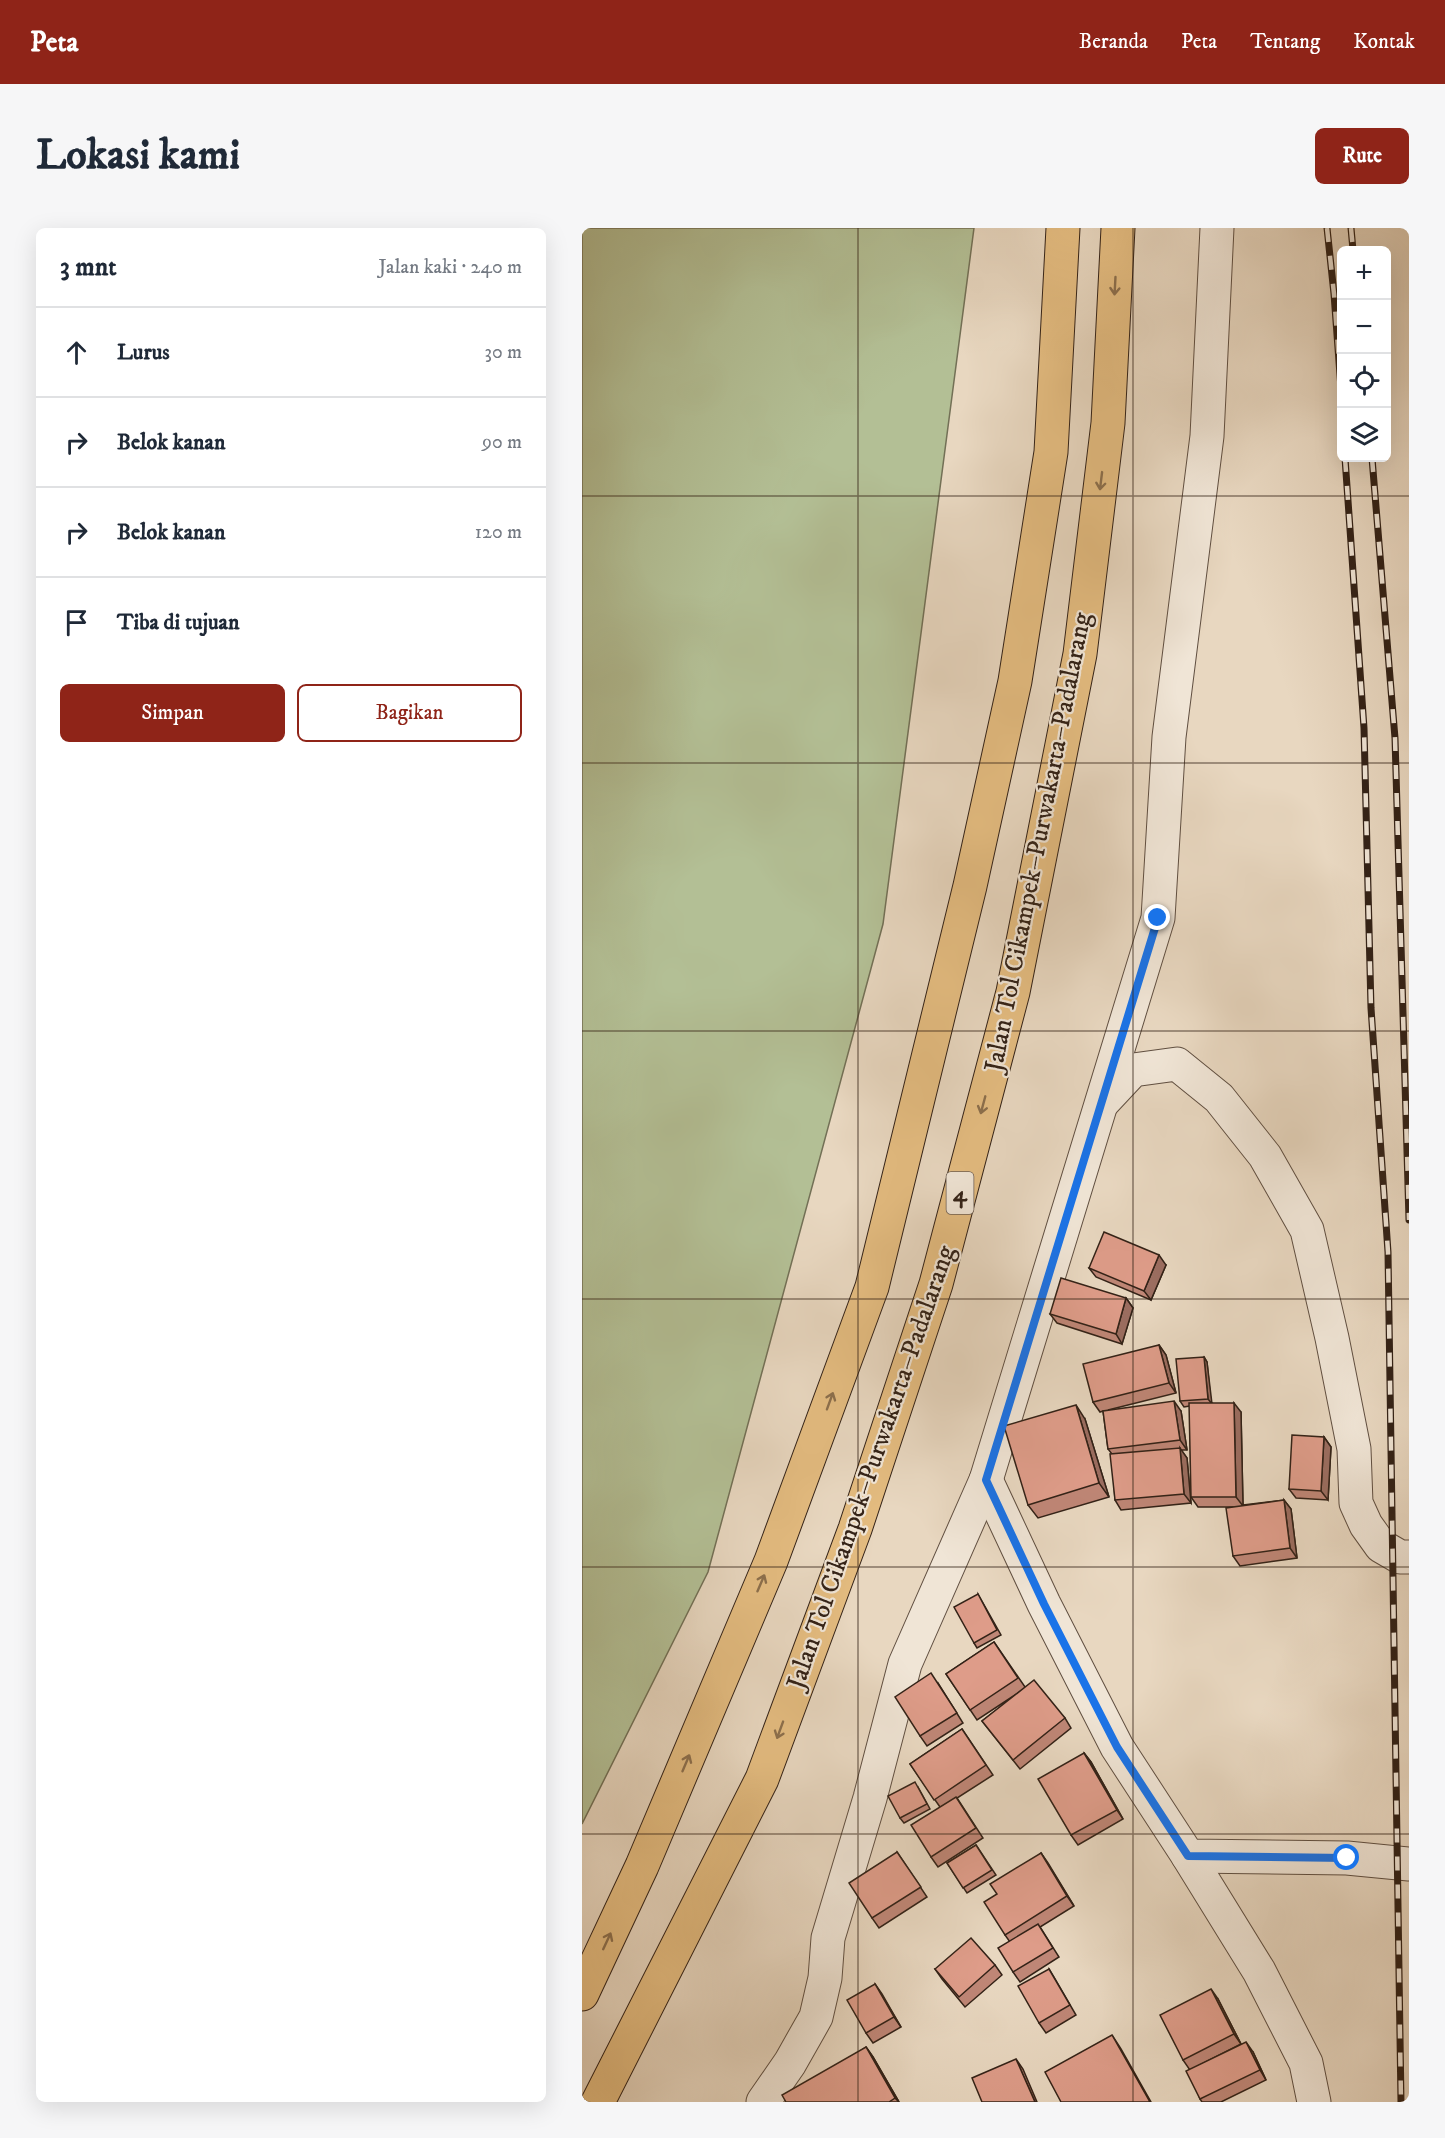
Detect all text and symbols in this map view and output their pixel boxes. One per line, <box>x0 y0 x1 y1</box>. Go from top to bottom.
text: Peta <box>30 25 78 60</box>
text: Beranda <box>1079 29 1148 55</box>
text: Peta <box>1181 29 1217 55</box>
text: Tentang <box>1250 29 1320 55</box>
text: Kontak <box>1353 29 1415 55</box>
button: Rute <box>1315 128 1409 184</box>
text: Lokasi kami <box>36 130 240 182</box>
map controls <box>1337 246 1391 462</box>
button: + <box>1337 246 1391 300</box>
text: 3 mnt <box>60 251 117 284</box>
text: Jalan kaki · 240 m <box>378 255 522 280</box>
one-way arrow <box>1109 276 1120 296</box>
button: − <box>1337 300 1391 354</box>
icon: ahead <box>60 336 93 369</box>
text: Lurus <box>117 339 170 366</box>
text: 30 m <box>484 340 522 365</box>
button: locate <box>1337 354 1391 408</box>
button: layers <box>1337 408 1391 462</box>
icon: right <box>60 426 93 459</box>
text: Belok kanan <box>117 429 225 456</box>
text: 90 m <box>482 430 522 455</box>
one-way arrow <box>1095 470 1106 490</box>
icon: right <box>60 516 93 549</box>
text: Belok kanan <box>117 519 225 546</box>
text: 120 m <box>475 520 522 545</box>
icon: arrive <box>60 606 93 639</box>
text: Tiba di tujuan <box>117 609 239 636</box>
street label: Jalan Tol Cikampek–Purwakarta–Padalarang <box>977 609 1099 1077</box>
button: Simpan <box>60 684 285 742</box>
button: Bagikan <box>297 684 522 742</box>
route end <box>1144 904 1170 930</box>
one-way arrow <box>977 1095 988 1114</box>
road number: 4 <box>946 1172 974 1214</box>
street label: Jalan Tol Cikampek–Purwakarta–Padalarang <box>779 1241 963 1696</box>
one-way arrow <box>826 1392 837 1411</box>
one-way arrow <box>756 1575 768 1593</box>
one-way arrow <box>774 1720 785 1738</box>
one-way arrow <box>681 1754 692 1773</box>
route start <box>1333 1844 1359 1870</box>
one-way arrow <box>601 1933 613 1951</box>

